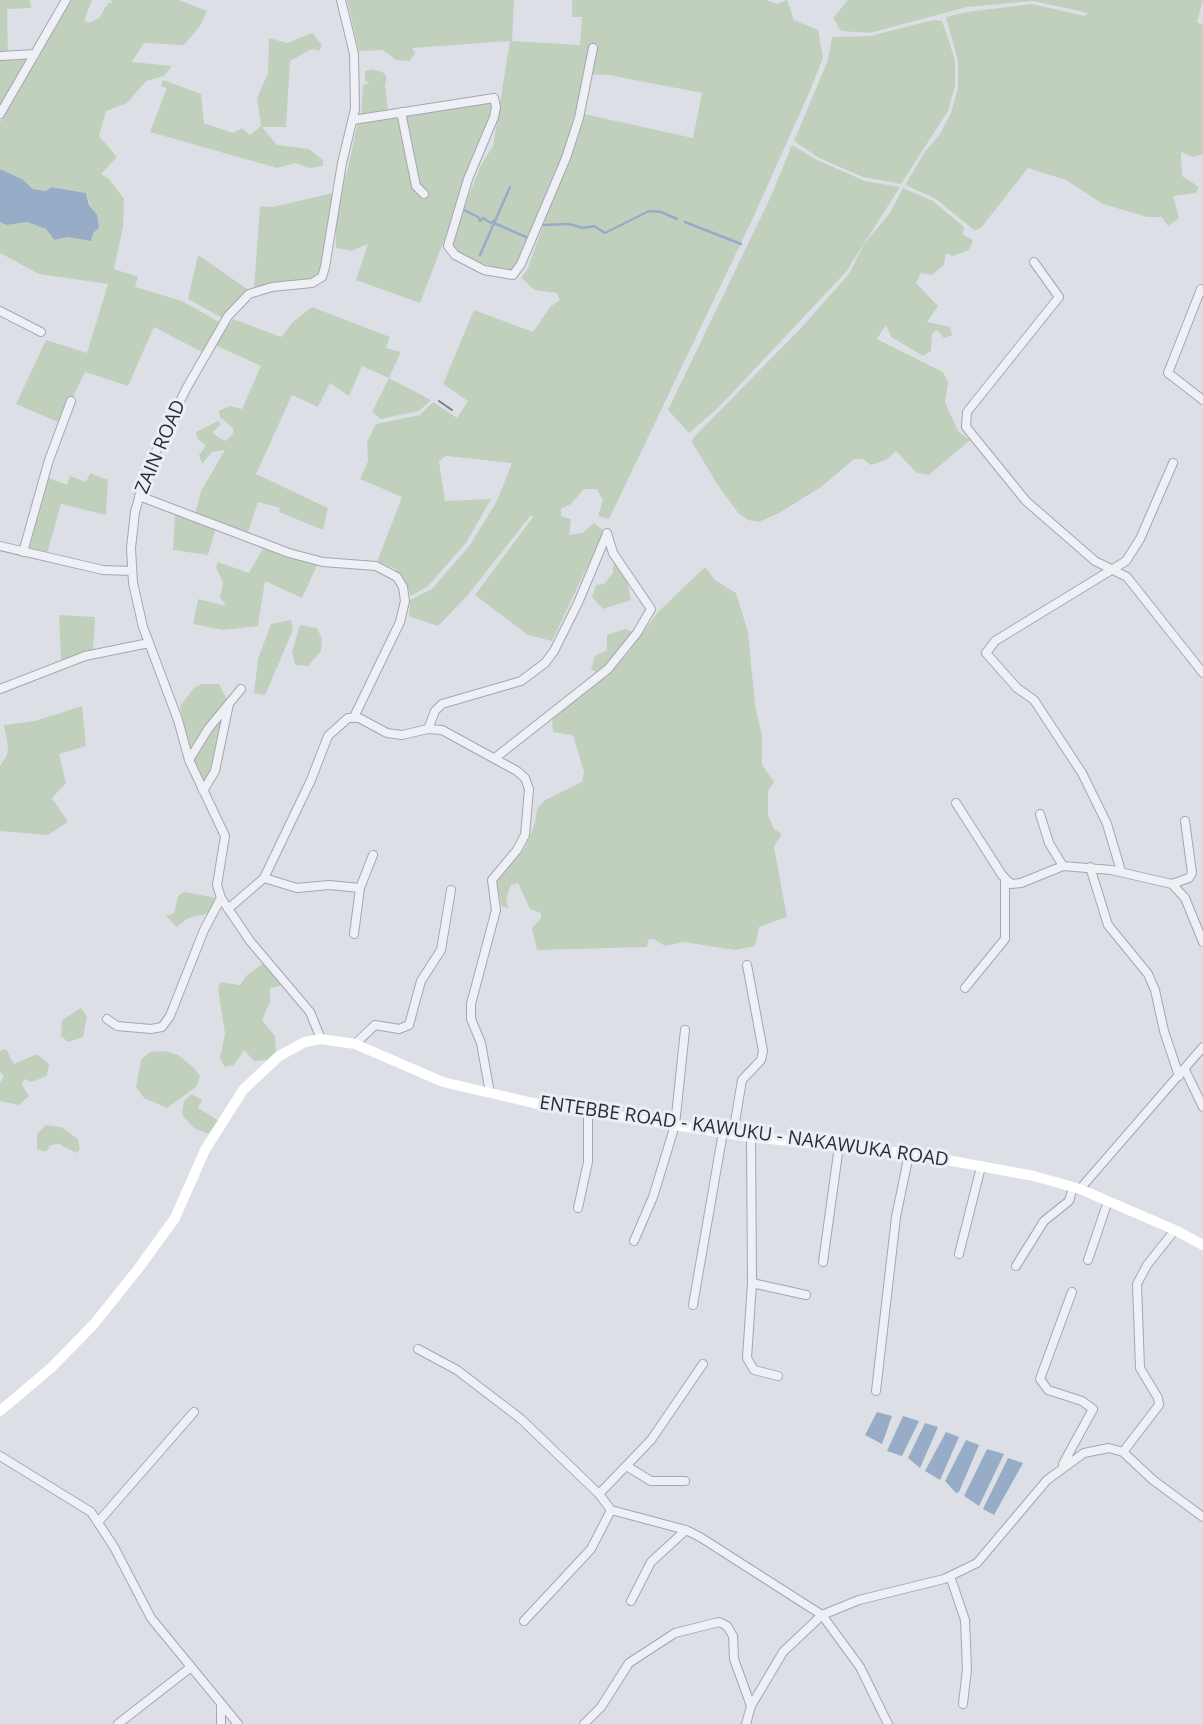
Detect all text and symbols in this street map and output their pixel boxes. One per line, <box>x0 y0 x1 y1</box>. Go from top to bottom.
street label: ZAIN ROAD <box>131 397 191 497</box>
street label: ENTEBBE ROAD - KAWUKU - NAKAWUKA ROAD <box>538 1092 950 1172</box>

